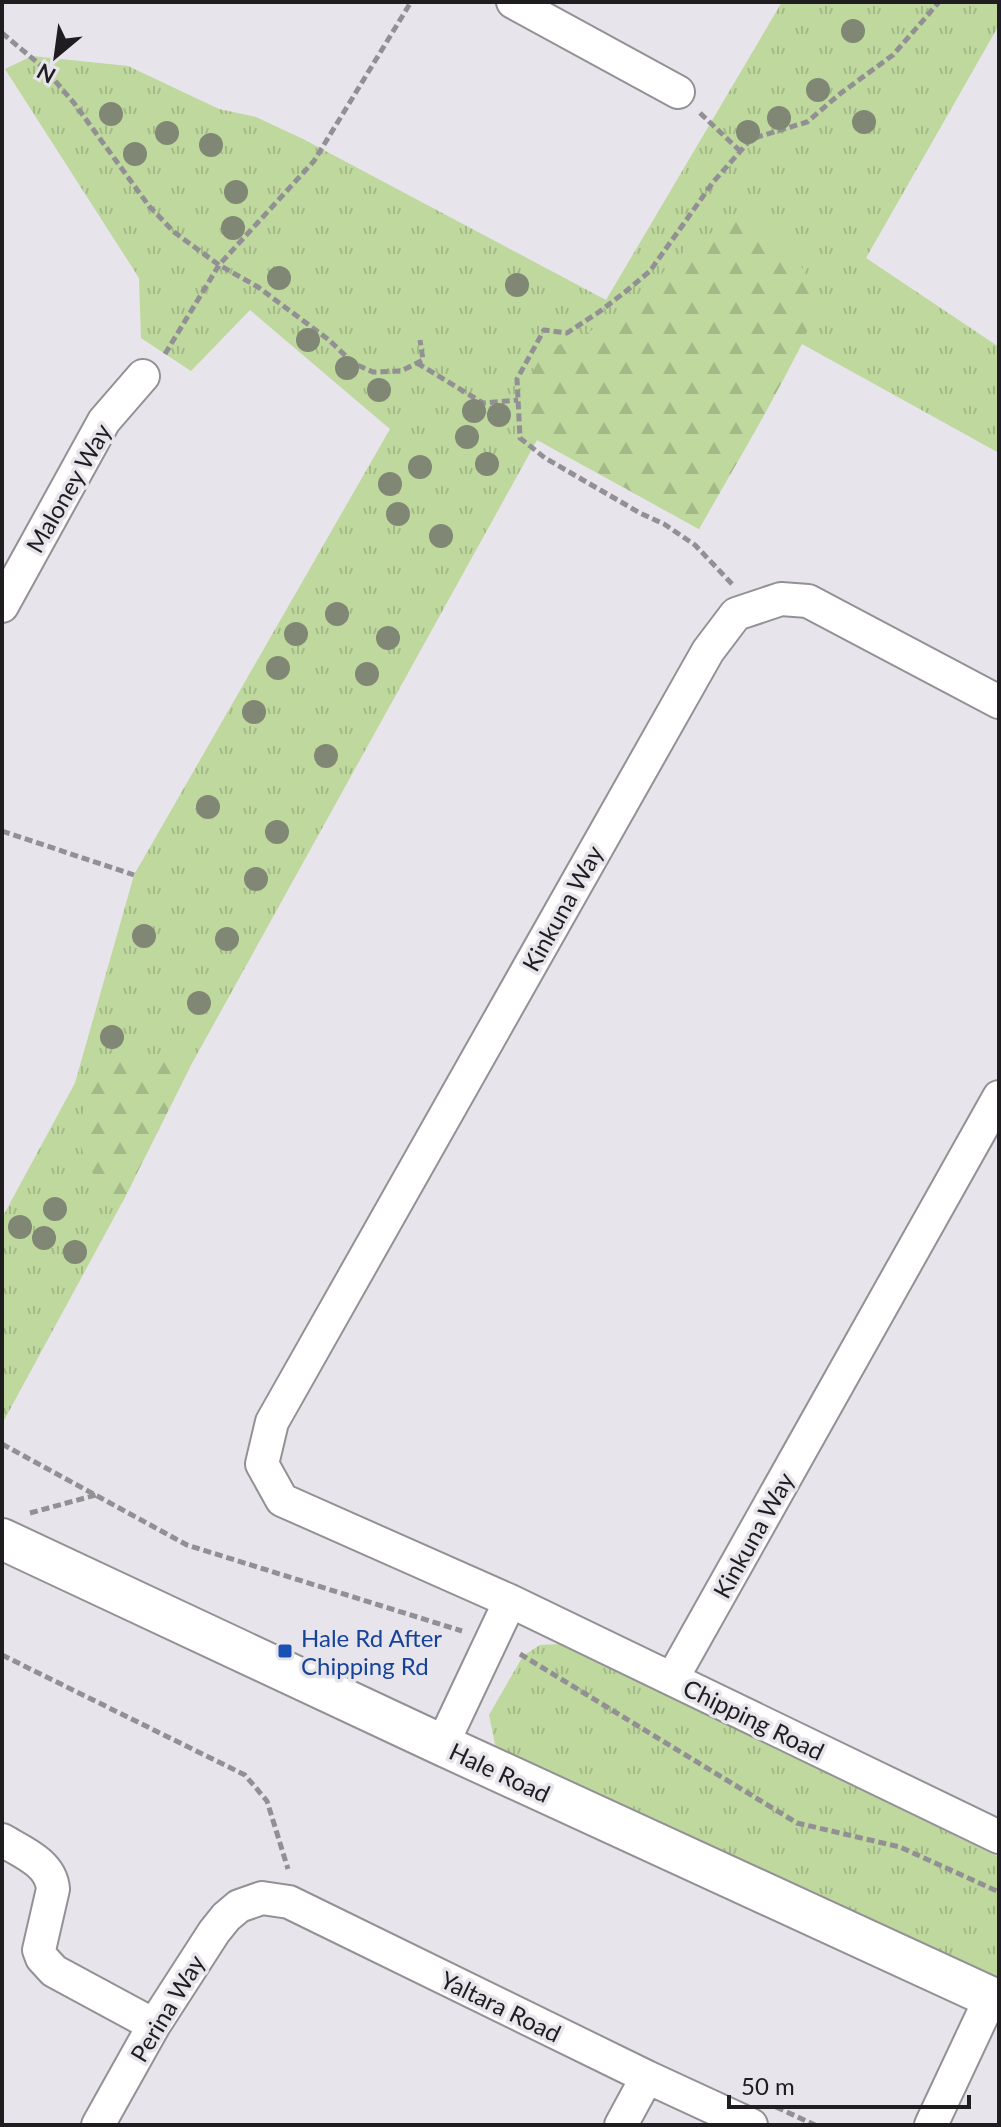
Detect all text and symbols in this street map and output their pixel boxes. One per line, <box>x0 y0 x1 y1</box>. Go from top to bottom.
north arrow <box>16 16 96 96</box>
text: N <box>32 58 60 90</box>
street label: Maloney Way <box>19 418 117 558</box>
street label: Kinkuna Way <box>516 840 609 976</box>
street label: Kinkuna Way <box>707 1467 800 1603</box>
place label: Hale Rd After Chipping Rd <box>301 1623 442 1680</box>
marker: Hale Rd After Chipping Rd <box>276 1642 294 1660</box>
street label: Chipping Road <box>679 1672 829 1766</box>
street label: Hale Road <box>445 1736 555 1808</box>
street label: Perina Way <box>124 1949 211 2067</box>
street label: Yaltara Road <box>436 1964 566 2048</box>
scale bar <box>729 2059 969 2109</box>
text: 50 m <box>741 2071 795 2100</box>

